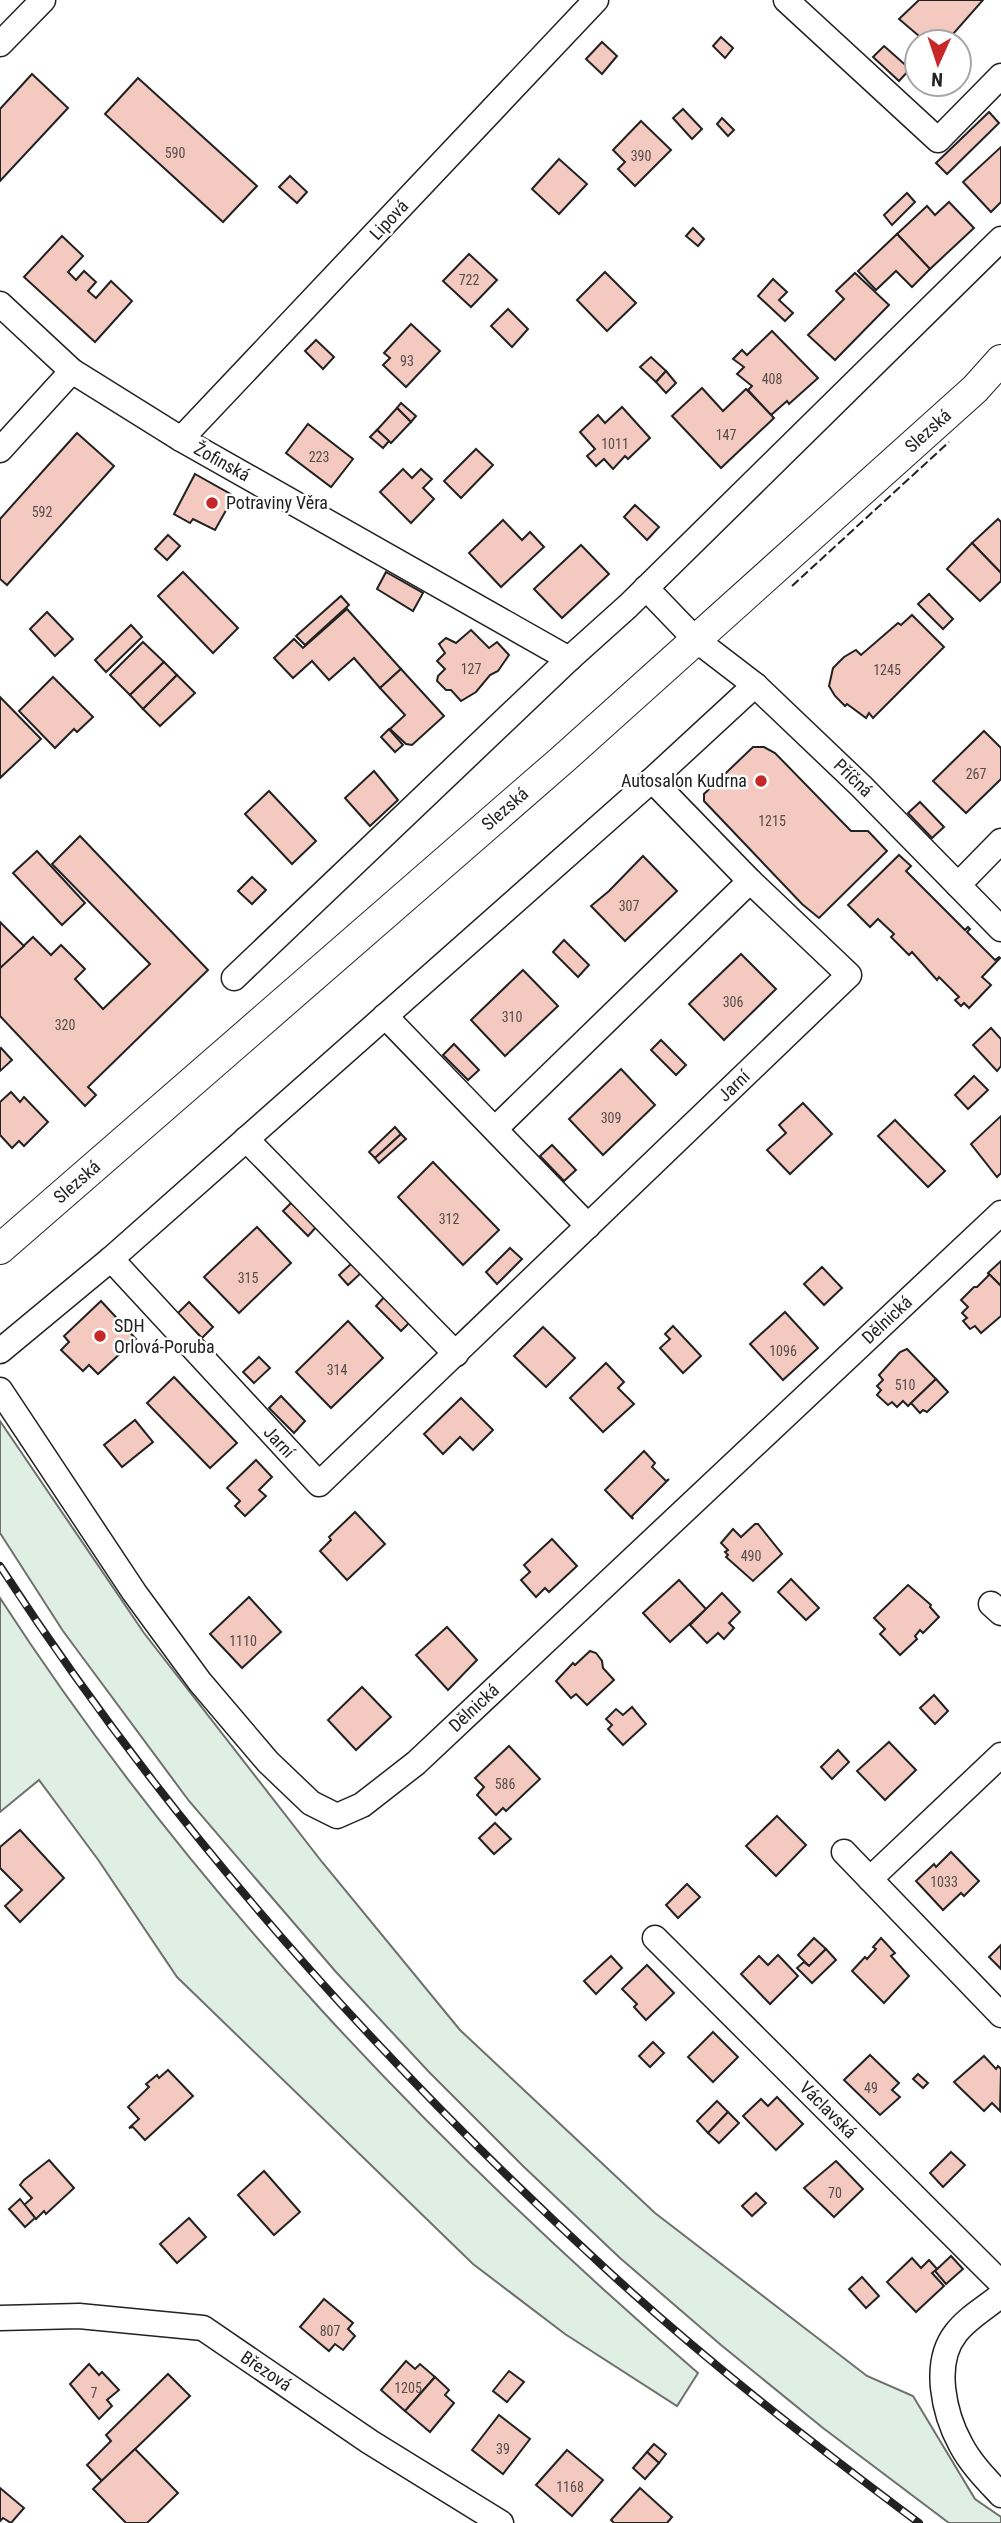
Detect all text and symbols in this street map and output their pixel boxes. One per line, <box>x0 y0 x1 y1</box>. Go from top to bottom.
north arrow <box>903 28 973 98</box>
text: N <box>931 68 944 91</box>
house number: 590 <box>165 145 185 161</box>
house number: 390 <box>631 148 651 164</box>
street label: Lipová <box>365 195 412 244</box>
house number: 722 <box>459 272 479 288</box>
house number: 93 <box>400 353 414 369</box>
house number: 408 <box>762 371 782 387</box>
street label: Slezská <box>900 405 955 457</box>
house number: 147 <box>716 427 736 443</box>
house number: 1011 <box>601 436 629 452</box>
street label: Žofinská <box>191 438 254 485</box>
house number: 223 <box>309 449 329 465</box>
place label: Potraviny Věra <box>226 492 328 513</box>
marker: Potraviny Věra <box>204 495 220 511</box>
house number: 592 <box>32 504 52 520</box>
house number: 127 <box>461 661 481 677</box>
house number: 1245 <box>873 662 901 678</box>
street label: Příčná <box>830 754 877 801</box>
house number: 267 <box>966 766 986 782</box>
place label: Autosalon Kudrna <box>621 770 747 791</box>
marker: Autosalon Kudrna <box>753 773 769 789</box>
street label: Slezská <box>477 783 532 835</box>
house number: 1215 <box>758 813 786 829</box>
house number: 307 <box>619 898 639 914</box>
house number: 306 <box>723 994 743 1010</box>
house number: 310 <box>502 1009 522 1025</box>
house number: 320 <box>55 1017 75 1033</box>
street label: Jarní <box>713 1065 754 1106</box>
house number: 309 <box>601 1110 621 1126</box>
street label: Slezská <box>49 1156 104 1208</box>
house number: 312 <box>439 1211 459 1227</box>
house number: 315 <box>238 1270 258 1286</box>
street label: Dělnická <box>857 1291 916 1348</box>
place label: SDH Orlová-Poruba <box>114 1315 215 1357</box>
marker: SDH Orlová-Poruba <box>92 1328 108 1344</box>
house number: 1096 <box>769 1343 797 1359</box>
house number: 314 <box>327 1362 347 1378</box>
house number: 510 <box>895 1377 915 1393</box>
street label: Jarní <box>259 1421 300 1462</box>
house number: 490 <box>741 1548 761 1564</box>
house number: 1110 <box>229 1633 257 1649</box>
street label: Dělnická <box>444 1679 503 1736</box>
house number: 586 <box>495 1776 515 1792</box>
house number: 1033 <box>930 1874 958 1890</box>
street label: Václavská <box>796 2077 861 2142</box>
house number: 49 <box>864 2080 878 2096</box>
house number: 70 <box>828 2185 842 2201</box>
house number: 807 <box>320 2323 340 2339</box>
street label: Březová <box>237 2346 296 2395</box>
house number: 1205 <box>394 2380 422 2396</box>
house number: 7 <box>91 2385 98 2401</box>
house number: 39 <box>496 2441 510 2457</box>
house number: 1168 <box>556 2479 584 2495</box>

